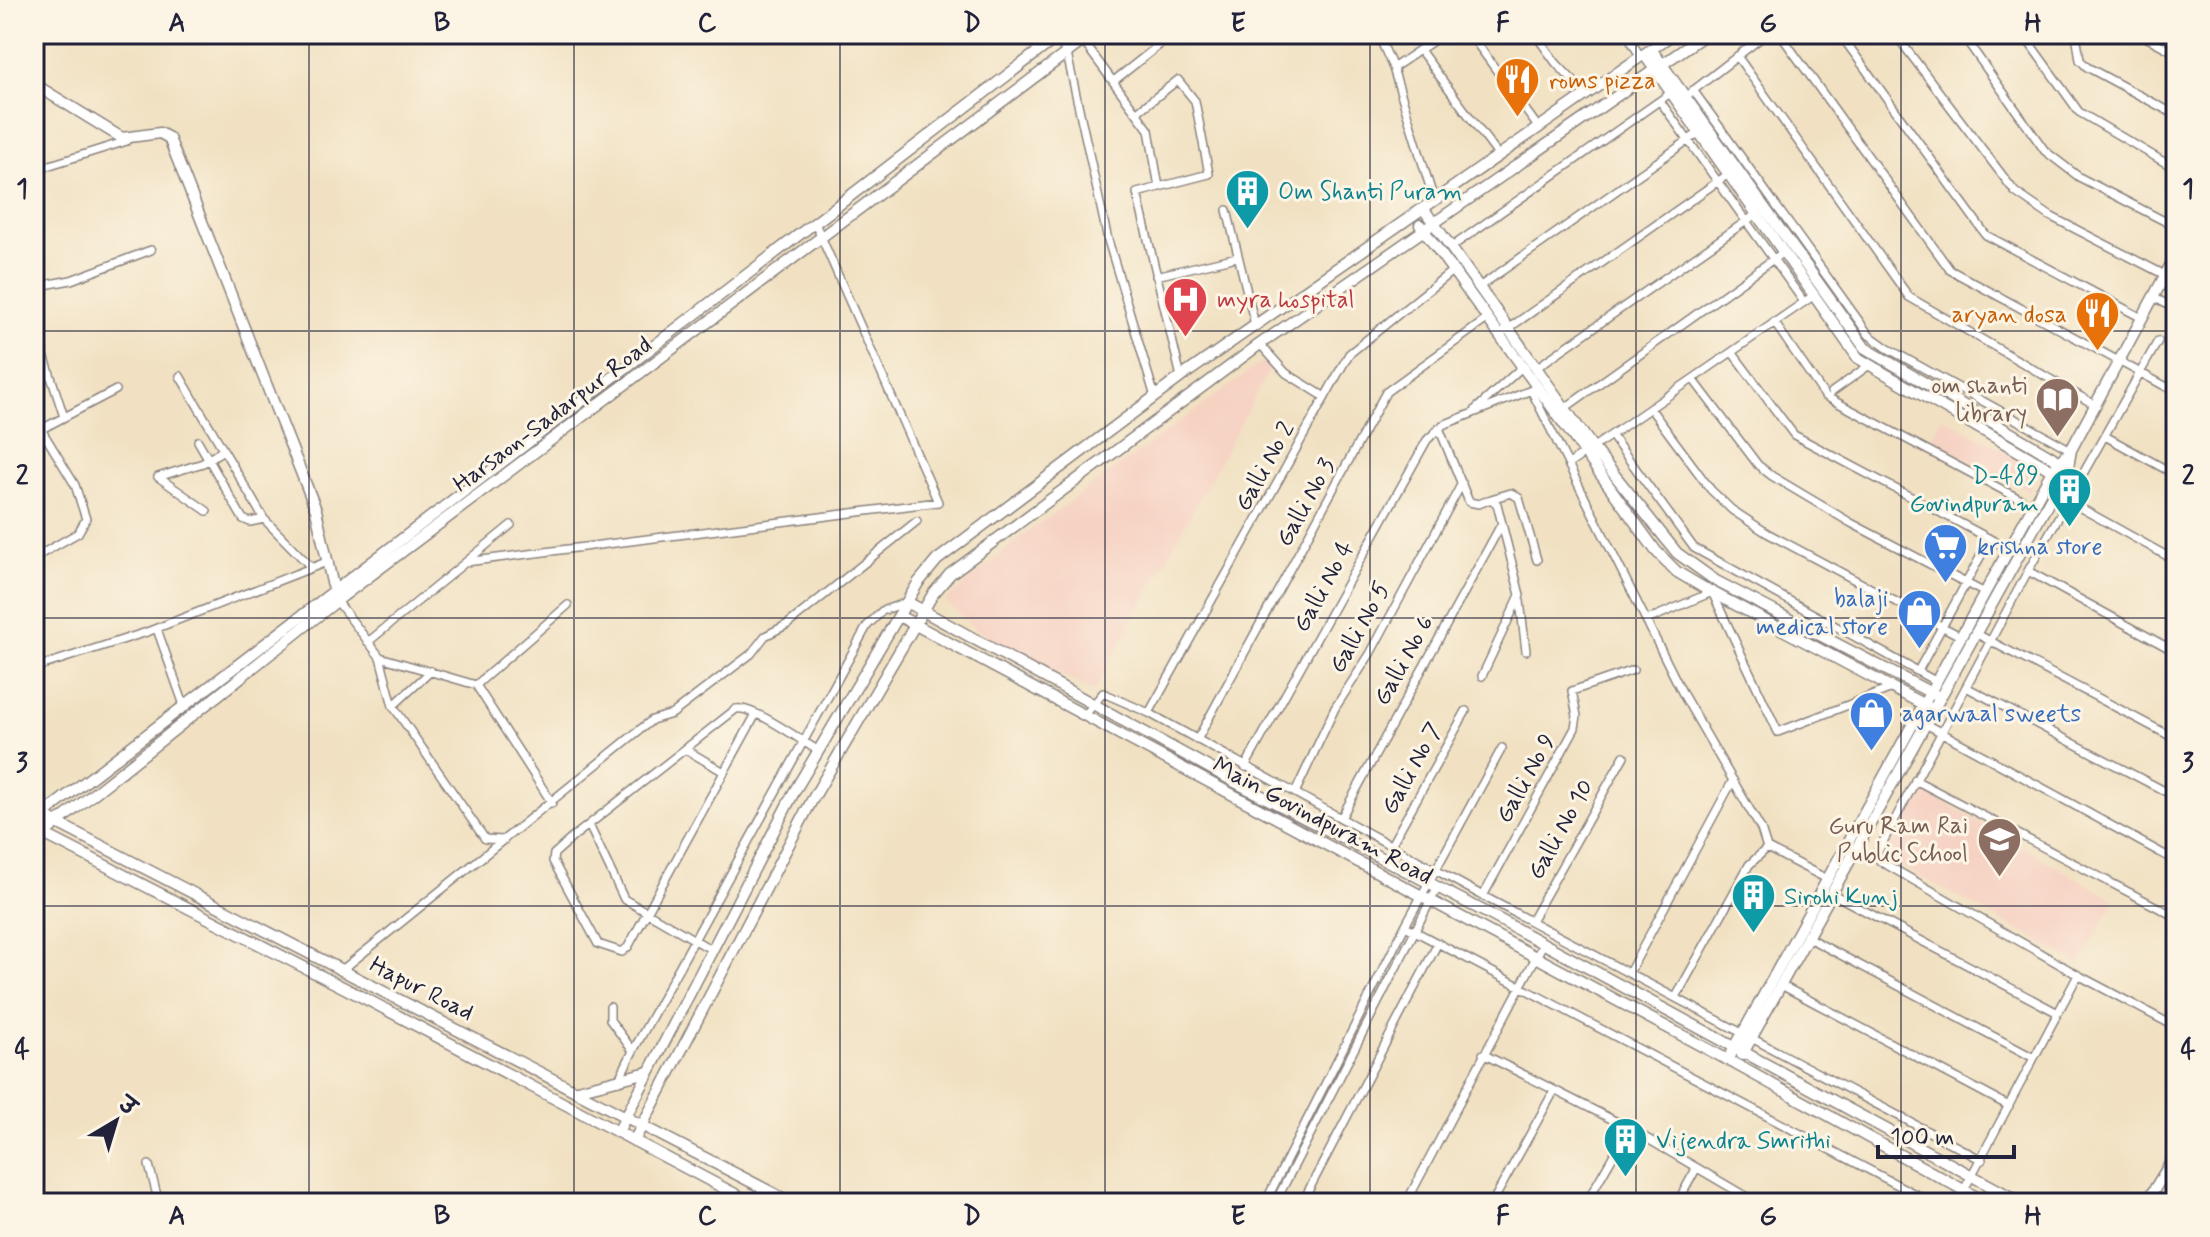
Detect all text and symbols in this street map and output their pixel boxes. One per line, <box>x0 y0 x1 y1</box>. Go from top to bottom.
text: A <box>168 7 186 41</box>
text: B <box>434 7 450 41</box>
text: C <box>698 7 717 41</box>
text: D <box>963 7 981 41</box>
text: E <box>1230 7 1246 41</box>
text: F <box>1496 7 1510 41</box>
text: G <box>1759 7 1777 41</box>
text: H <box>2025 7 2042 41</box>
restaurant icon: roms pizza <box>1494 56 1542 119</box>
place label: roms pizza <box>1549 66 1656 97</box>
building icon: Om Shanti Puram <box>1223 167 1271 230</box>
text: 1 <box>16 173 28 207</box>
text: 1 <box>2182 173 2194 207</box>
place label: Om Shanti Puram <box>1278 177 1462 208</box>
hospital icon: myra hospital <box>1162 275 1210 338</box>
place label: myra hospital <box>1217 285 1354 316</box>
restaurant icon: aryan dosa <box>2074 290 2122 353</box>
place label: aryan dosa <box>1952 300 2067 331</box>
street label: Harsaon-Sadarpur Road <box>447 330 659 500</box>
place label: om shanti library <box>1931 371 2027 430</box>
library icon: om shanti library <box>2034 375 2082 438</box>
street label: Galli No 2 <box>1228 416 1303 517</box>
street label: Galli No 3 <box>1269 453 1343 552</box>
text: 2 <box>16 460 29 494</box>
text: 2 <box>2182 460 2195 494</box>
place label: D-489 Govindpuram <box>1910 461 2039 520</box>
building icon: D-489 Govindpuram <box>2046 465 2094 528</box>
supermarket icon: krishna store <box>1922 522 1970 585</box>
place label: krishna store <box>1977 532 2103 563</box>
street label: Galli No 4 <box>1287 536 1362 638</box>
street label: Galli No 5 <box>1323 576 1398 679</box>
place label: balaji medical store <box>1756 584 1888 643</box>
shop icon: balaji medical store <box>1895 588 1943 651</box>
street label: Galli No 6 <box>1367 610 1442 711</box>
shop icon: agarwaal sweets <box>1847 689 1895 752</box>
place label: agarwaal sweets <box>1902 699 2081 730</box>
street label: Galli No 7 <box>1374 717 1450 820</box>
street label: Galli No 9 <box>1489 729 1563 829</box>
text: 3 <box>16 747 28 781</box>
text: 3 <box>2182 747 2194 781</box>
street label: Main Govindpuram Road <box>1207 750 1438 893</box>
street label: Galli No 10 <box>1521 774 1602 885</box>
place label: Guru Ram Rai Public School <box>1828 811 1968 870</box>
school or university icon: Guru Ram Rai Public School <box>1975 815 2023 878</box>
building icon: Sirohi Kunj <box>1729 872 1777 935</box>
place label: Sirohi Kunj <box>1784 882 1898 913</box>
street label: Hapur Road <box>364 950 479 1029</box>
text: 4 <box>14 1034 30 1068</box>
text: 4 <box>2180 1034 2196 1068</box>
north arrow <box>76 1081 156 1161</box>
text: उ <box>111 1090 143 1124</box>
scale bar <box>1878 1109 2014 1159</box>
building icon: Vijendra Smrithi <box>1601 1116 1649 1179</box>
text: 100 m <box>1890 1123 1954 1154</box>
place label: Vijendra Smrithi <box>1656 1126 1831 1157</box>
text: A <box>168 1200 186 1234</box>
text: B <box>434 1200 450 1234</box>
text: C <box>698 1200 717 1234</box>
text: D <box>963 1200 981 1234</box>
text: E <box>1230 1200 1246 1234</box>
text: F <box>1496 1200 1510 1234</box>
text: G <box>1759 1200 1777 1234</box>
text: H <box>2025 1200 2042 1234</box>

